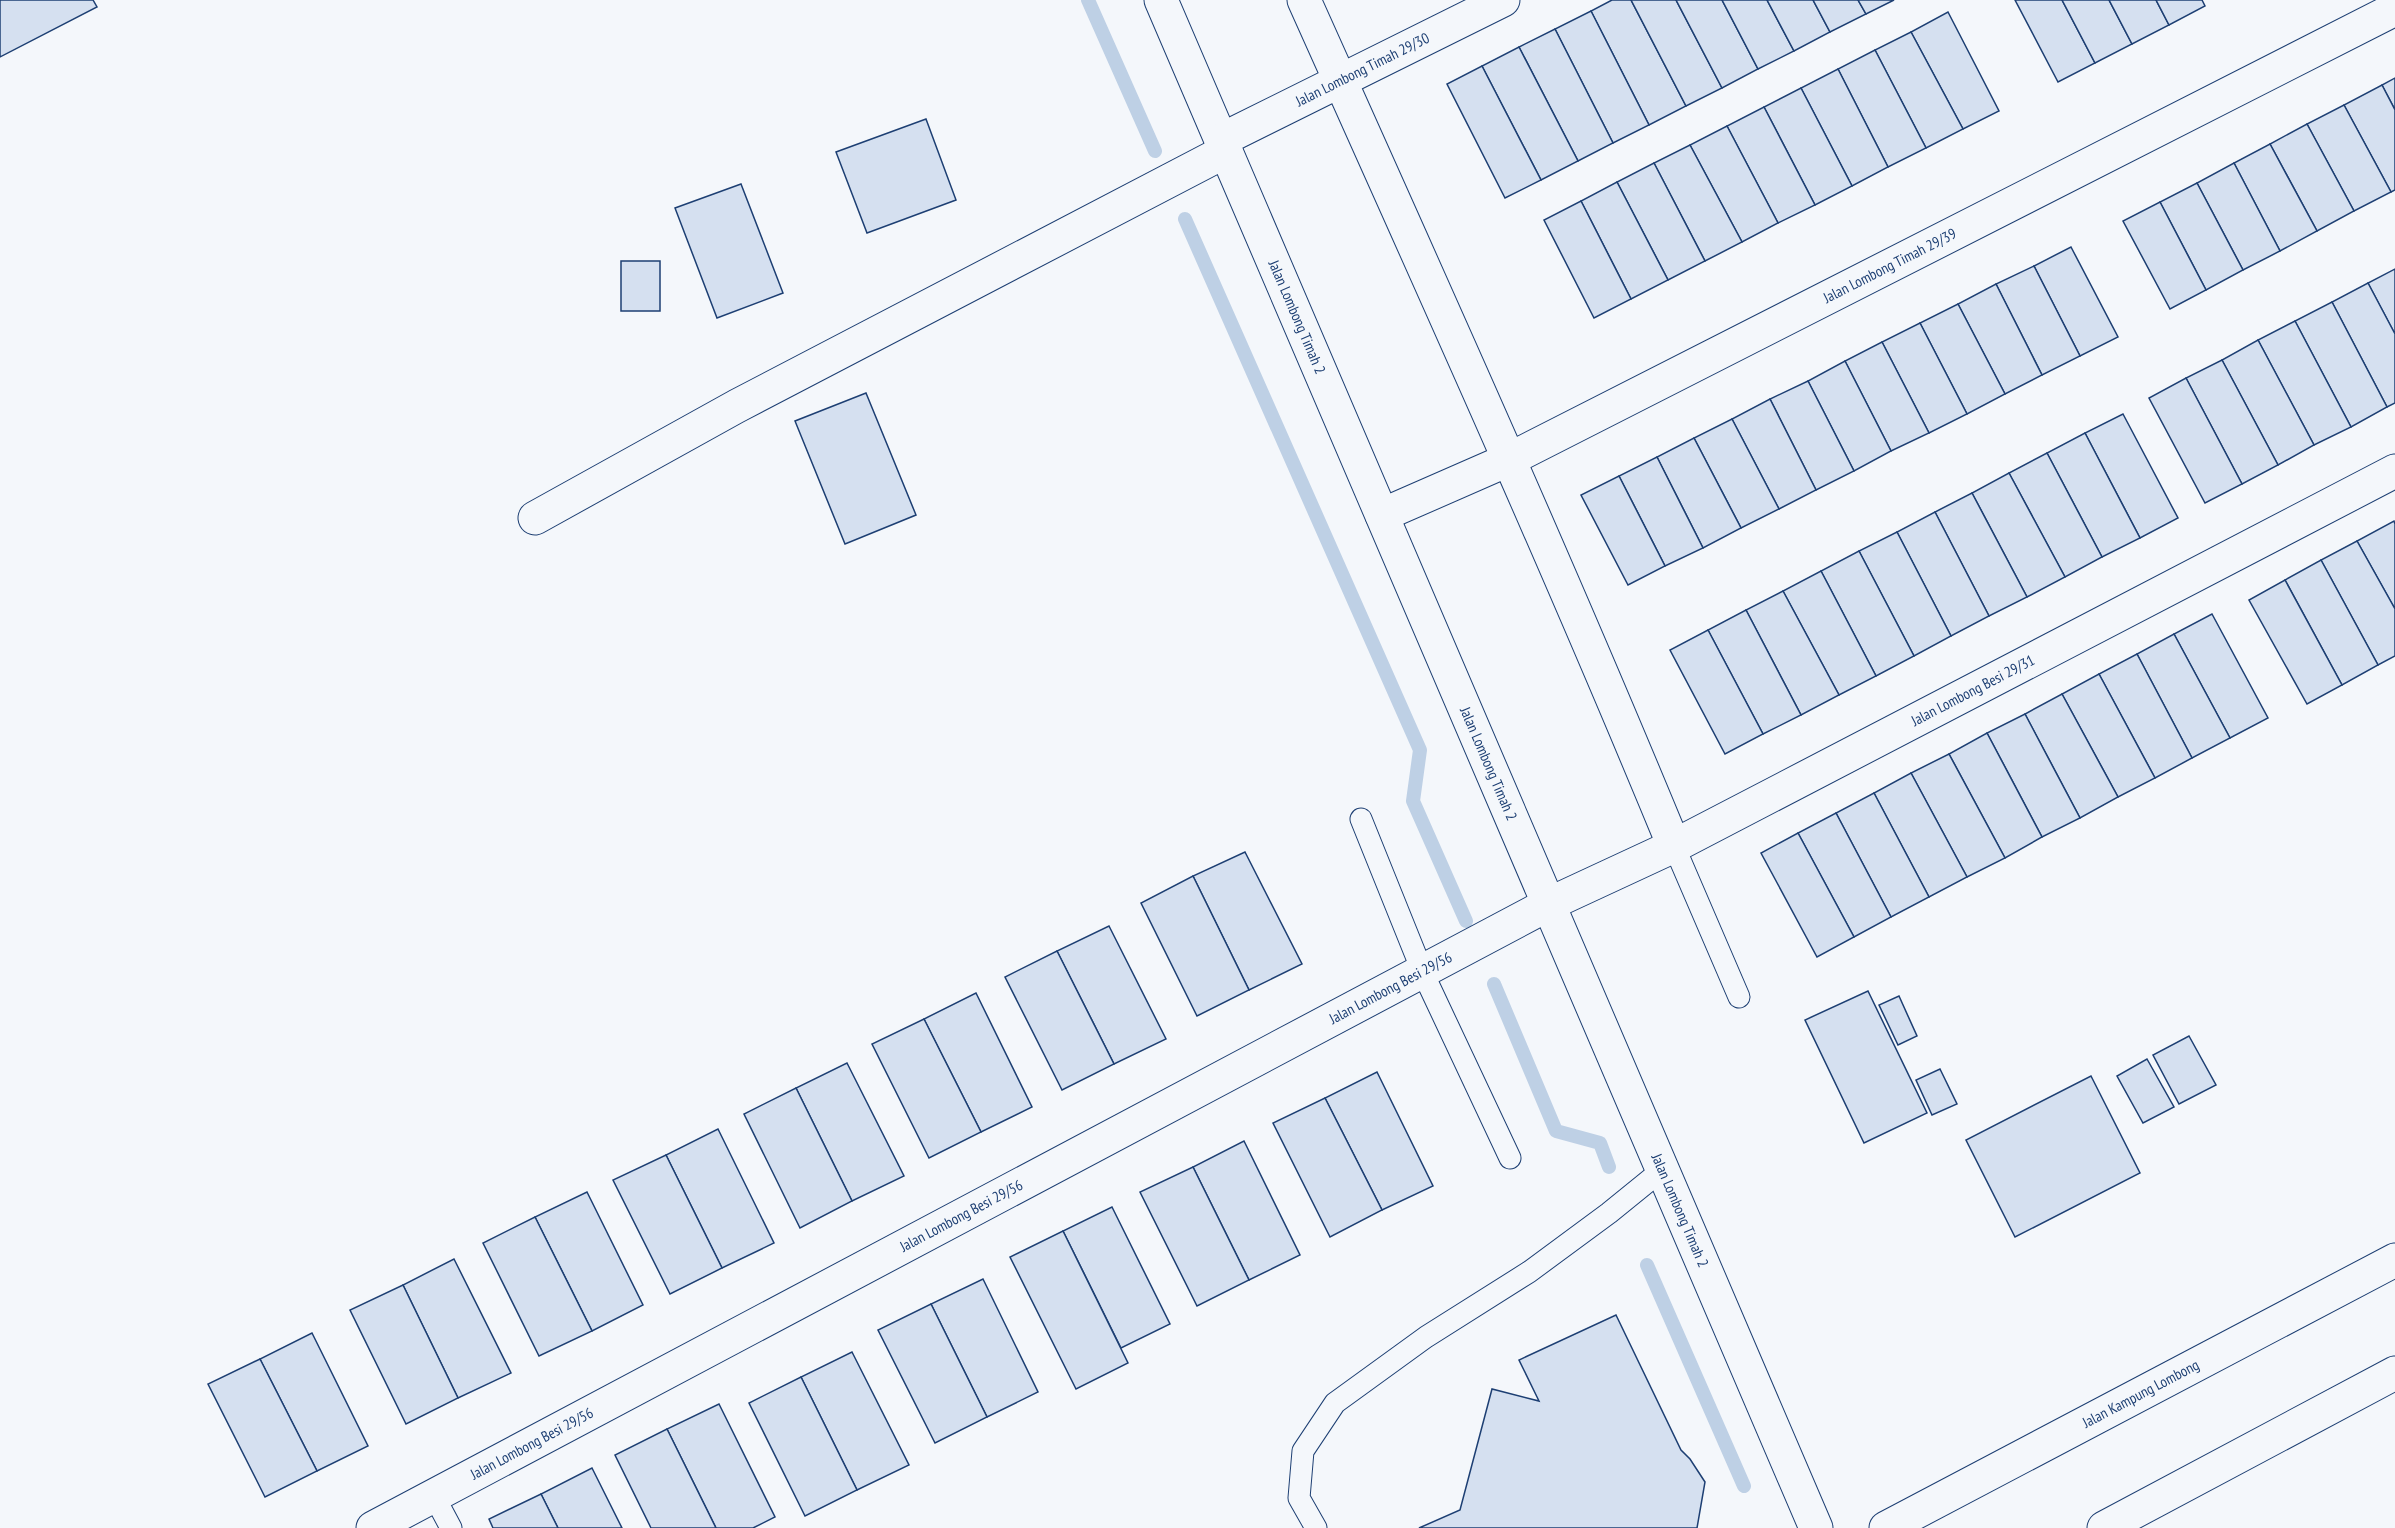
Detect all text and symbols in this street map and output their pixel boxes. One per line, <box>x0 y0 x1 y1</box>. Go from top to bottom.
street label: Jalan Lombong Timah 29/30 <box>1291 28 1432 111</box>
street label: Jalan Lombong Timah 29/39 <box>1819 224 1959 308</box>
street label: Jalan Lombong Timah 2 <box>1264 256 1330 377</box>
street label: Jalan Lombong Besi 29/31 <box>1907 650 2038 730</box>
street label: Jalan Lombong Timah 2 <box>1456 703 1522 823</box>
street label: Jalan Lombong Besi 29/56 <box>1325 947 1455 1028</box>
street label: Jalan Lombong Timah 2 <box>1647 1150 1713 1270</box>
street label: Jalan Lombong Besi 29/56 <box>896 1175 1026 1256</box>
street label: Jalan Kampung Lombong <box>2078 1355 2202 1432</box>
street label: Jalan Lombong Besi 29/56 <box>466 1403 597 1484</box>

